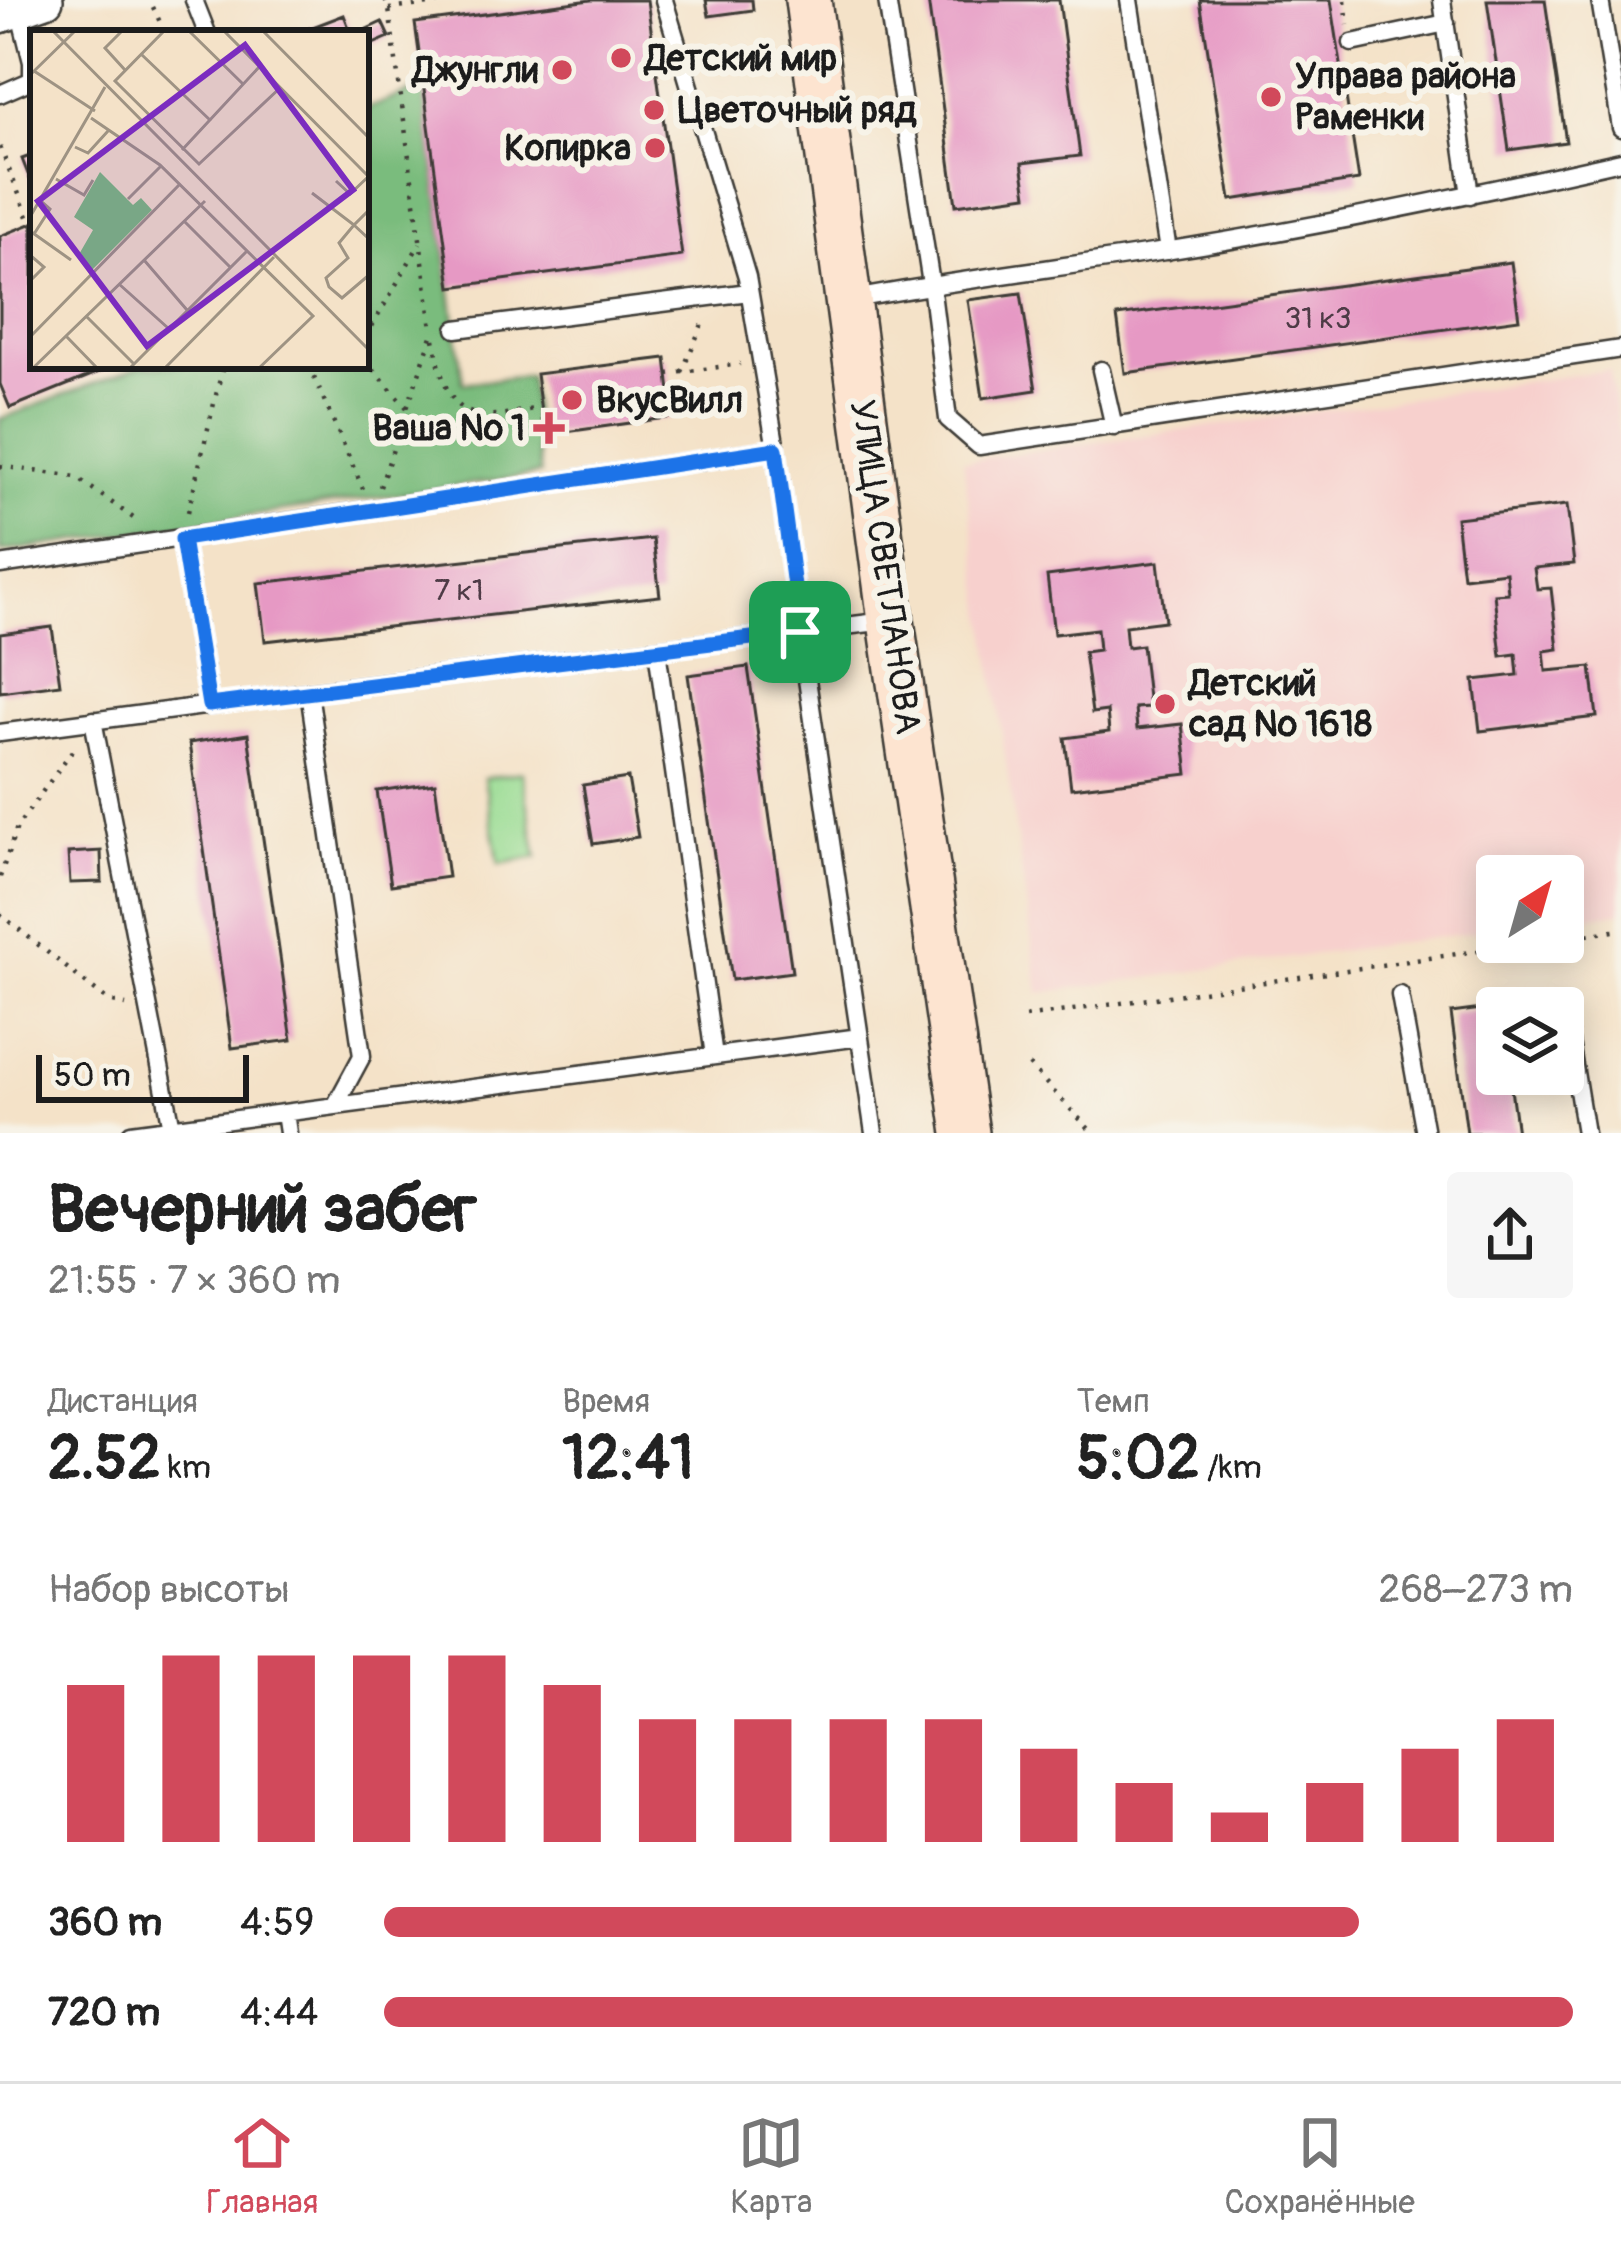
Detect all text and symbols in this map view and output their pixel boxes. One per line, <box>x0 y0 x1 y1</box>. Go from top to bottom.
inset map <box>30 30 369 369</box>
place label: Детский мир <box>643 36 837 81</box>
marker: Детский мир <box>608 45 634 71</box>
place label: Джунгли <box>411 48 538 93</box>
place label: Управа района Раменки <box>1295 54 1516 140</box>
marker: Джунгли <box>549 57 575 83</box>
marker: Управа района Раменки <box>1258 84 1284 110</box>
place label: Цветочный ряд <box>678 88 917 133</box>
marker: Цветочный ряд <box>641 97 667 123</box>
place label: Копирка <box>504 126 631 171</box>
marker: Копирка <box>642 135 668 161</box>
house number: 31 к3 <box>1284 300 1352 337</box>
place label: ВкусВилл <box>596 378 743 423</box>
marker: ВкусВилл <box>559 387 585 413</box>
street label: УЛИЦА СВЕТЛАНОВА <box>839 397 931 737</box>
place label: Ваша № 1 <box>372 406 525 451</box>
marker: Ваша № 1 <box>536 415 562 441</box>
house number: 7 к1 <box>434 572 484 609</box>
pin <box>749 581 851 683</box>
icon: arrive <box>767 599 833 665</box>
place label: Детский сад № 1618 <box>1187 661 1372 747</box>
marker: Детский сад № 1618 <box>1152 691 1178 717</box>
north arrow <box>1476 855 1584 963</box>
map controls <box>1476 855 1584 1095</box>
button: layers <box>1476 987 1584 1095</box>
scale bar <box>36 1049 249 1102</box>
text: 50 m <box>54 1055 131 1096</box>
text: Вечерний забег <box>48 1169 477 1252</box>
button: share <box>1447 1172 1573 1298</box>
text: 21:55 · 7 × 360 m <box>48 1256 340 1305</box>
text: Дистанция <box>48 1381 198 1422</box>
text: Время <box>562 1381 650 1422</box>
text: Темп <box>1077 1381 1150 1422</box>
text: 2.52 <box>48 1422 161 1497</box>
text: 12:41 <box>562 1422 694 1497</box>
text: 5:02 <box>1077 1422 1200 1497</box>
text: km <box>161 1447 211 1488</box>
text: /km <box>1200 1447 1262 1488</box>
text: Набор высоты <box>48 1565 290 1614</box>
text: 268–273 m <box>1379 1565 1573 1614</box>
text: 360 m <box>48 1898 162 1947</box>
text: 4:59 <box>240 1898 314 1947</box>
text: 720 m <box>48 1988 160 2037</box>
text: 4:44 <box>240 1988 318 2037</box>
tab: Главная <box>206 2110 318 2223</box>
tab: Карта <box>731 2110 812 2223</box>
tab: Сохранённые <box>1225 2110 1415 2223</box>

